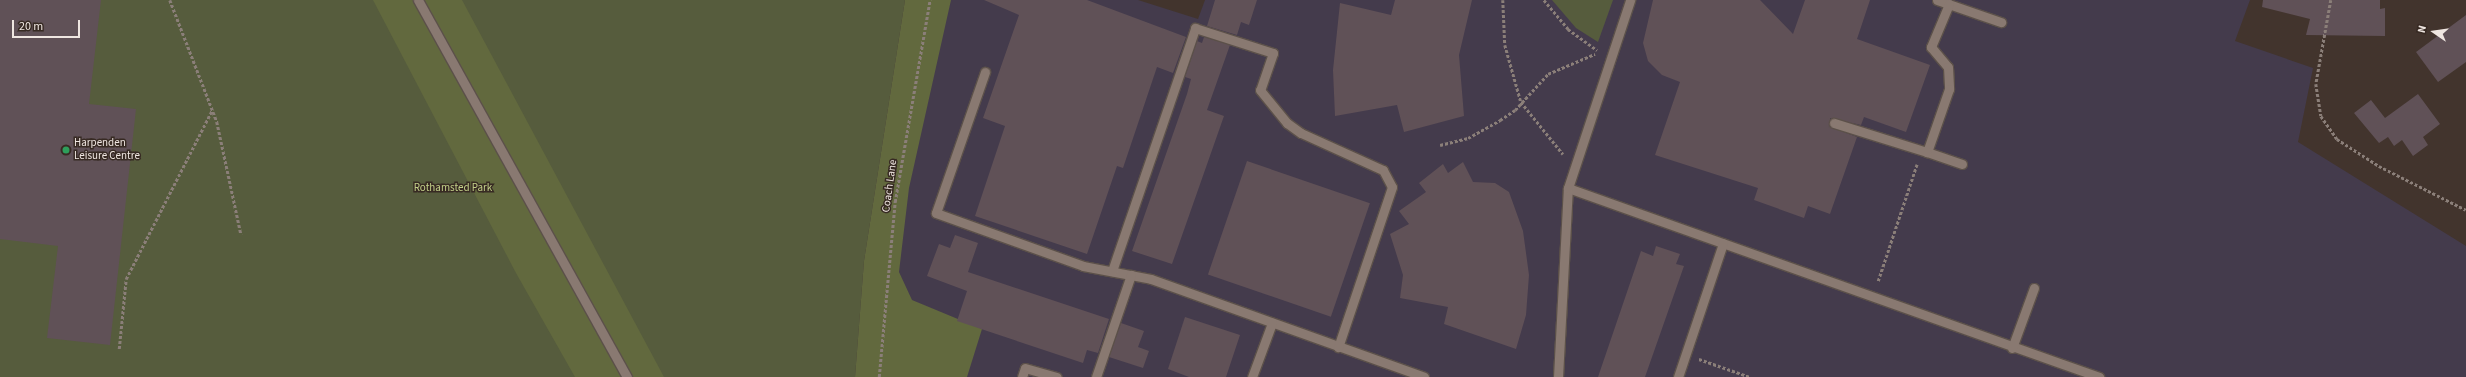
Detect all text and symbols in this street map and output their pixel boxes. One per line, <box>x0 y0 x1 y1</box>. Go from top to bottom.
scale bar <box>14 12 82 38</box>
north arrow <box>2414 12 2454 52</box>
text: 20 m <box>19 18 43 35</box>
text: N <box>2414 24 2430 34</box>
place label: Harpenden Leisure Centre <box>74 137 140 163</box>
marker: Harpenden Leisure Centre <box>61 145 71 155</box>
street label: Coach Lane <box>880 159 900 213</box>
park label: Rothamsted Park <box>414 181 492 195</box>

